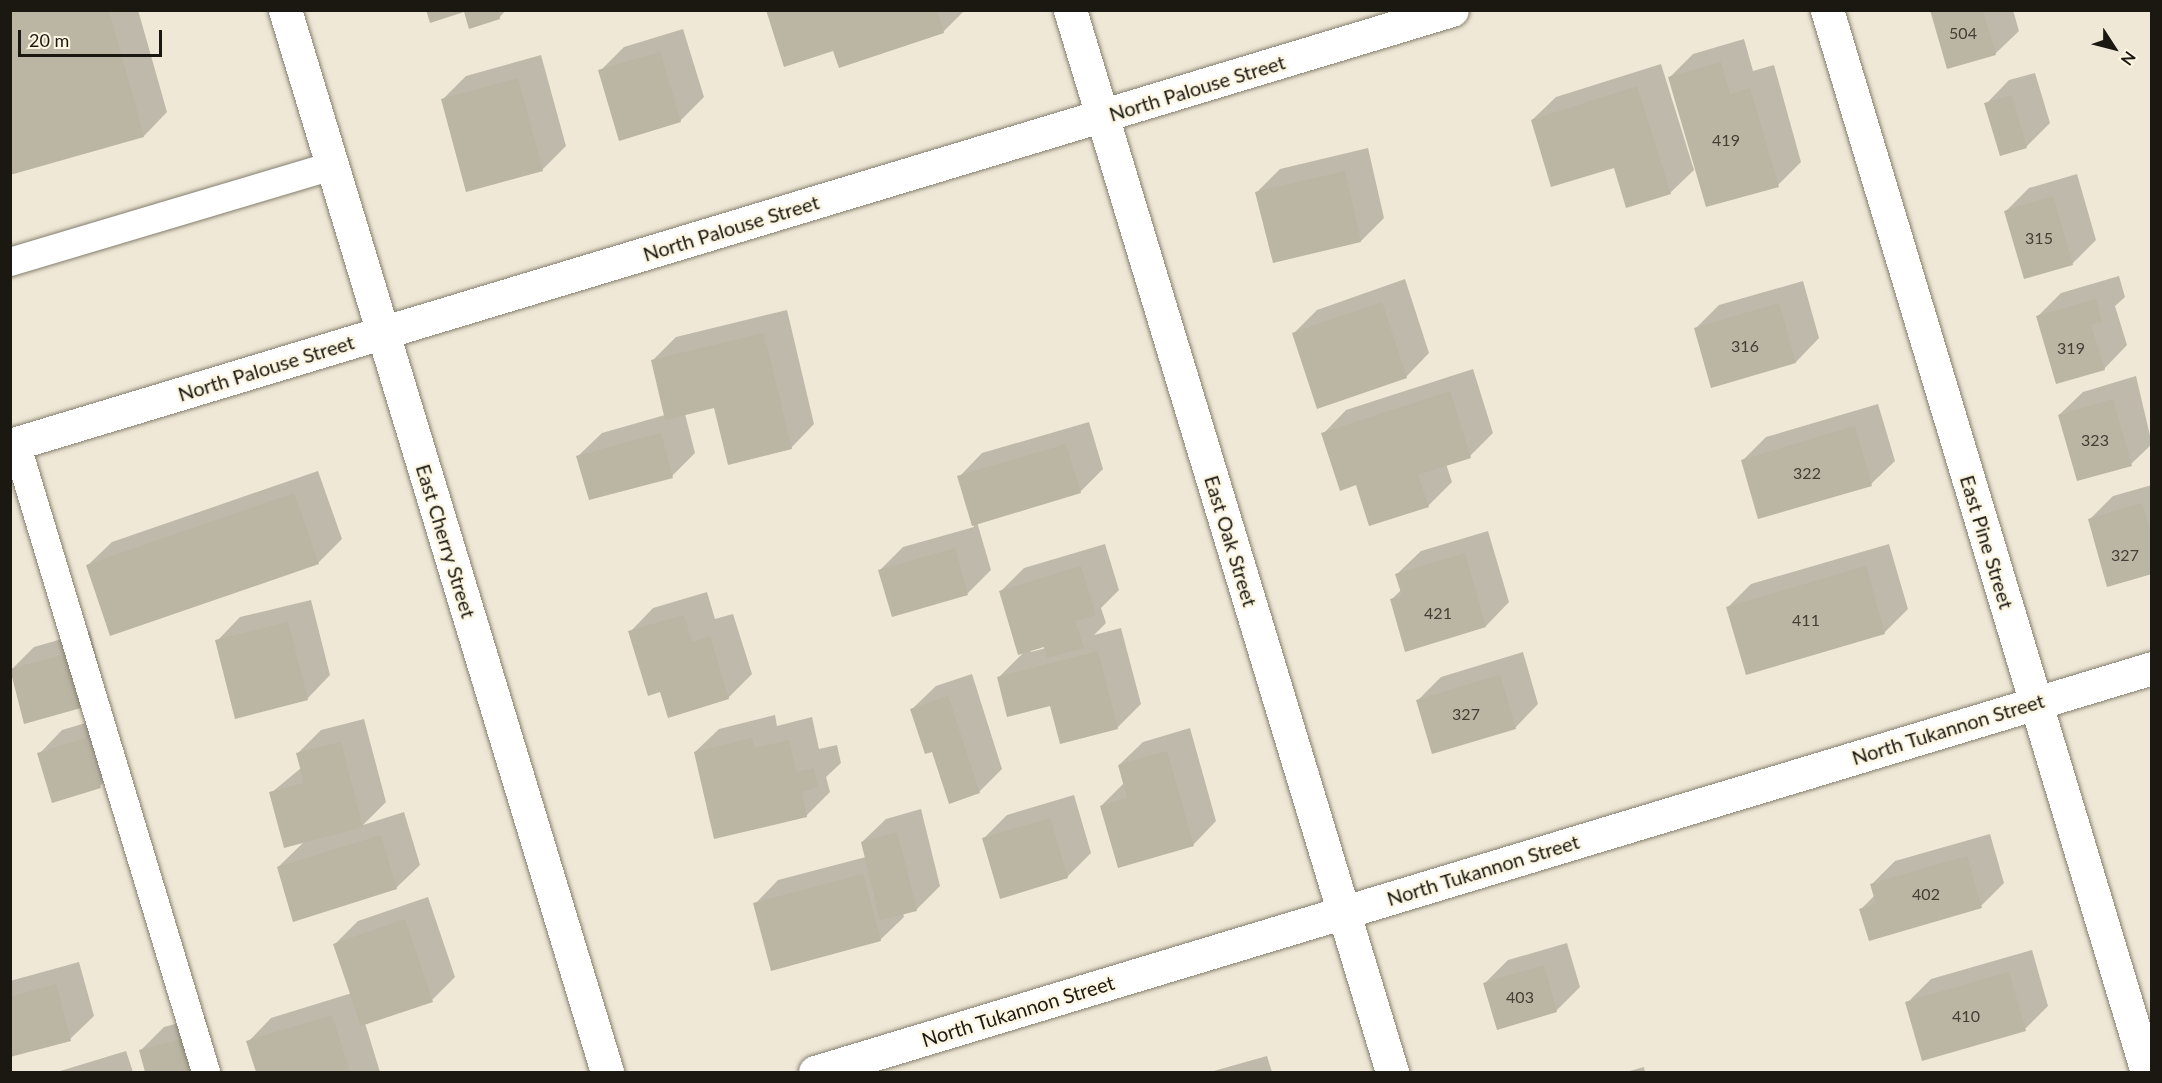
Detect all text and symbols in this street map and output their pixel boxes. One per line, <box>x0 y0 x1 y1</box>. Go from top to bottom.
scale bar <box>21 18 165 56</box>
north arrow <box>2084 18 2144 78</box>
house number: 504 <box>1949 23 1977 43</box>
text: 20 m <box>29 29 69 51</box>
text: N <box>2118 48 2140 69</box>
street label: North Palouse Street <box>1106 50 1288 126</box>
house number: 419 <box>1712 130 1740 150</box>
street label: North Palouse Street <box>640 190 822 266</box>
house number: 315 <box>2025 228 2053 248</box>
street label: North Palouse Street <box>175 330 357 406</box>
house number: 316 <box>1731 336 1759 356</box>
house number: 319 <box>2057 338 2085 358</box>
house number: 323 <box>2081 430 2109 450</box>
street label: East Cherry Street <box>411 461 481 621</box>
house number: 322 <box>1793 463 1821 483</box>
street label: East Oak Street <box>1200 472 1262 610</box>
street label: East Pine Street <box>1955 472 2019 612</box>
house number: 327 <box>2111 545 2139 565</box>
house number: 421 <box>1424 603 1452 623</box>
house number: 411 <box>1792 610 1820 630</box>
street label: North Tukannon Street <box>1849 688 2047 770</box>
house number: 327 <box>1452 704 1480 724</box>
street label: North Tukannon Street <box>1384 829 1582 911</box>
house number: 402 <box>1912 884 1940 904</box>
street label: North Tukannon Street <box>919 970 1117 1052</box>
house number: 403 <box>1506 987 1534 1007</box>
house number: 410 <box>1952 1006 1980 1026</box>

